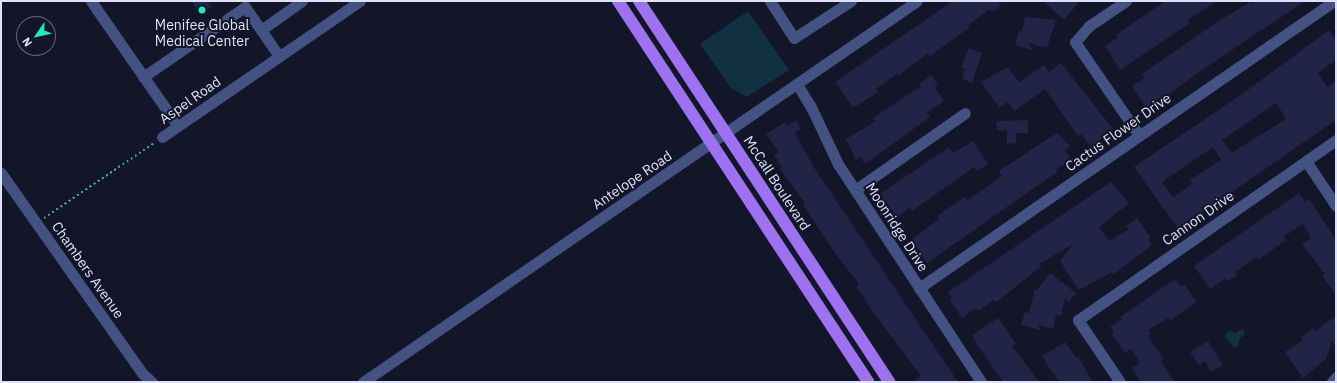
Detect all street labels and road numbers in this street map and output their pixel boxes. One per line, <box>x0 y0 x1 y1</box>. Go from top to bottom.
street label: Aspel Road <box>156 73 224 127</box>
street label: Cactus Flower Drive <box>1062 89 1174 175</box>
street label: McCall Boulevard <box>740 133 814 233</box>
street label: Antelope Road <box>589 147 675 213</box>
street label: Moonridge Drive <box>862 179 932 275</box>
street label: Cannon Drive <box>1159 187 1237 249</box>
street label: Chambers Avenue <box>48 218 128 322</box>

